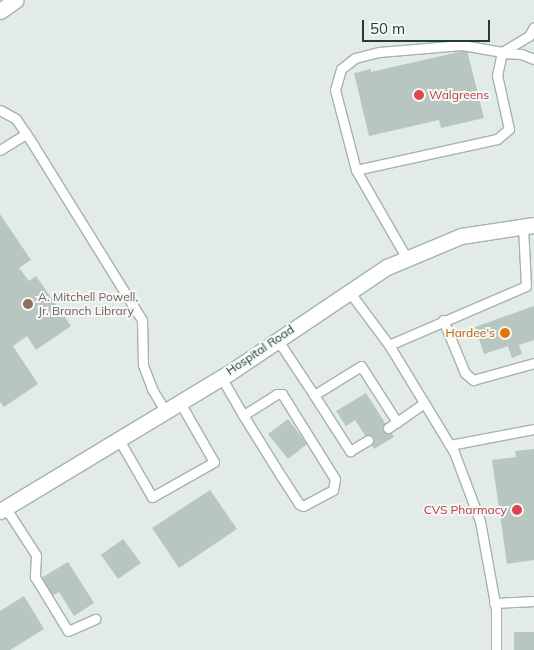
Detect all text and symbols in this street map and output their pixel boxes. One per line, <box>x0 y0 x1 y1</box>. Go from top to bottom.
scale bar <box>364 10 492 42</box>
text: 50 m <box>370 19 405 38</box>
place label: Walgreens <box>429 88 489 102</box>
marker: Walgreens <box>413 89 425 101</box>
place label: A. Mitchell Powell, Jr. Branch Library <box>38 290 138 318</box>
marker: A. Mitchell Powell, Jr. Branch Library <box>22 298 34 310</box>
street label: Hospital Road <box>223 322 297 378</box>
place label: Hardee's <box>445 326 495 340</box>
marker: Hardee's <box>499 327 511 339</box>
place label: CVS Pharmacy <box>424 503 507 517</box>
marker: CVS Pharmacy <box>511 504 523 516</box>

